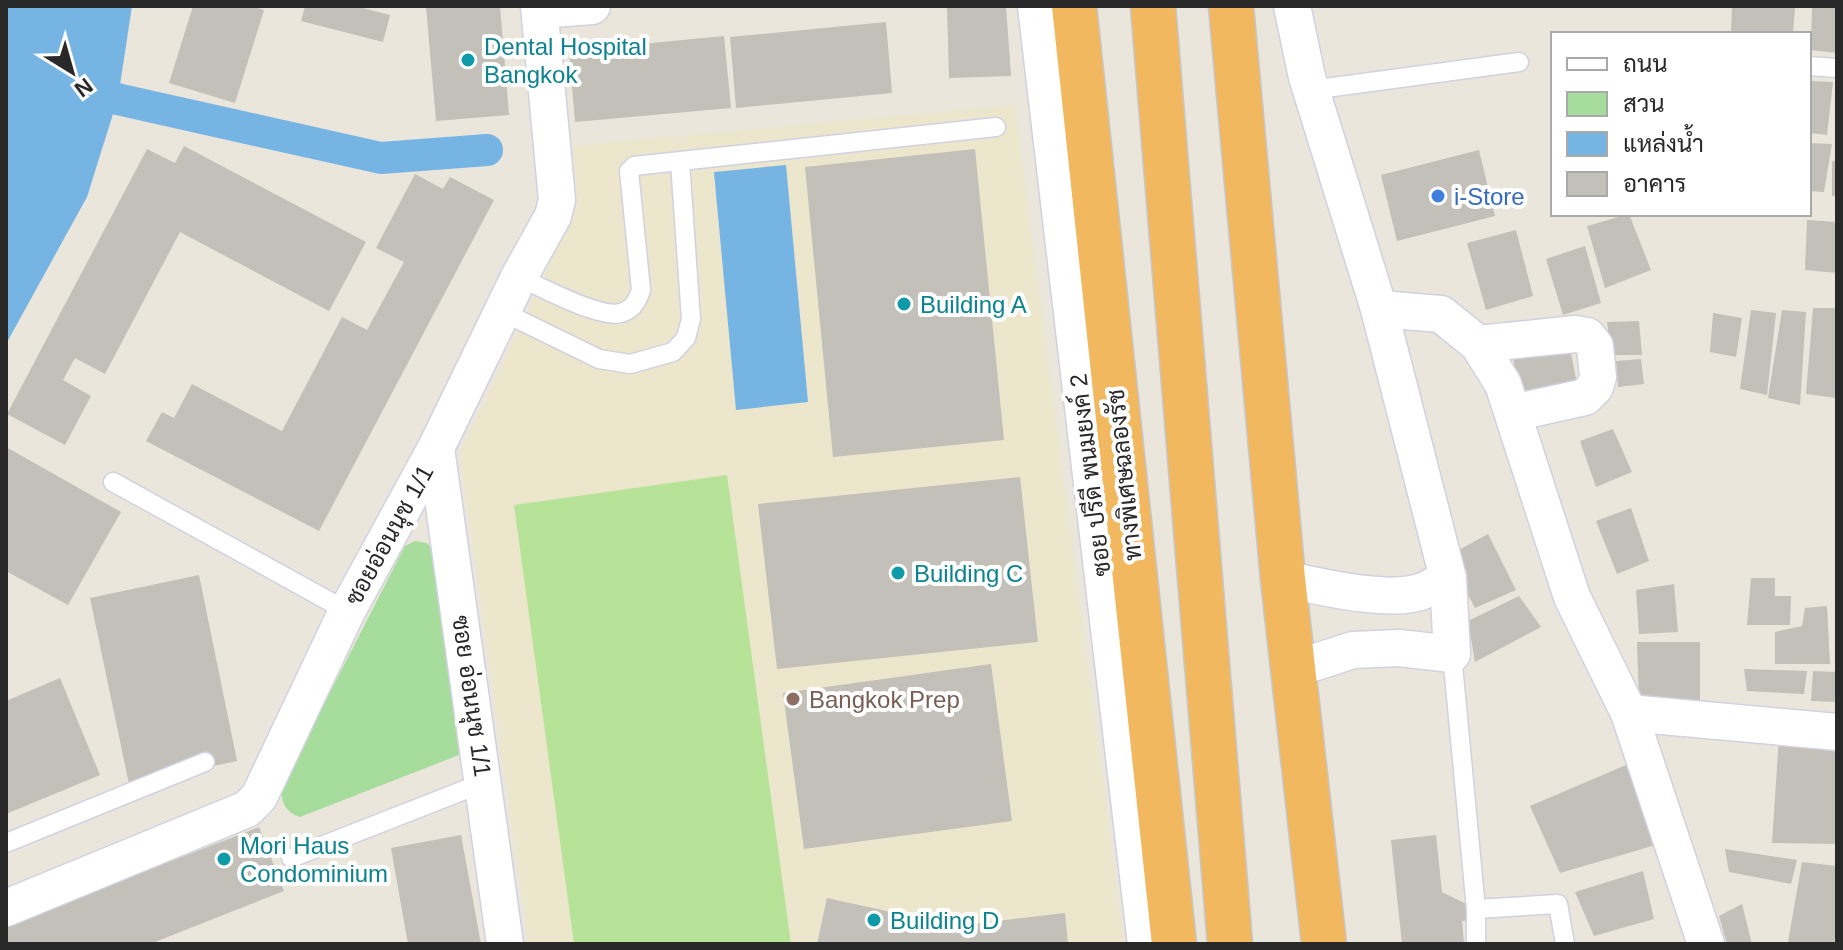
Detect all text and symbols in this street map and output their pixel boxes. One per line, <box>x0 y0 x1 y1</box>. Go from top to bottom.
north arrow <box>32 32 112 112</box>
legend <box>1551 32 1811 216</box>
place label: Dental Hospital Bangkok <box>484 33 647 88</box>
text: ถนน <box>1623 50 1668 77</box>
marker: Dental Hospital Bangkok <box>459 51 477 69</box>
text: N <box>70 73 98 102</box>
text: สวน <box>1623 90 1665 117</box>
text: แหล่งน้ำ <box>1623 124 1704 157</box>
text: อาคาร <box>1623 170 1686 197</box>
place label: i-Store <box>1454 183 1525 210</box>
marker: i-Store <box>1429 187 1447 205</box>
place label: Building A <box>920 291 1027 318</box>
marker: Building A <box>895 295 913 313</box>
street label: ซอย ปรีดี พนมยงค์ 2 <box>1062 372 1116 578</box>
street label: ทางพิเศษฉลองรัช <box>1102 388 1146 562</box>
street label: ซอยอ่อนนุช 1/1 <box>339 460 441 611</box>
place label: Building C <box>914 560 1023 587</box>
marker: Building C <box>889 564 907 582</box>
street label: ซอย อ่อนนุช 1/1 <box>444 614 497 779</box>
place label: Bangkok Prep <box>809 686 960 713</box>
marker: Bangkok Prep <box>784 690 802 708</box>
place label: Mori Haus Condominium <box>240 832 388 887</box>
marker: Mori Haus Condominium <box>215 850 233 868</box>
place label: Building D <box>890 907 999 934</box>
marker: Building D <box>865 911 883 929</box>

